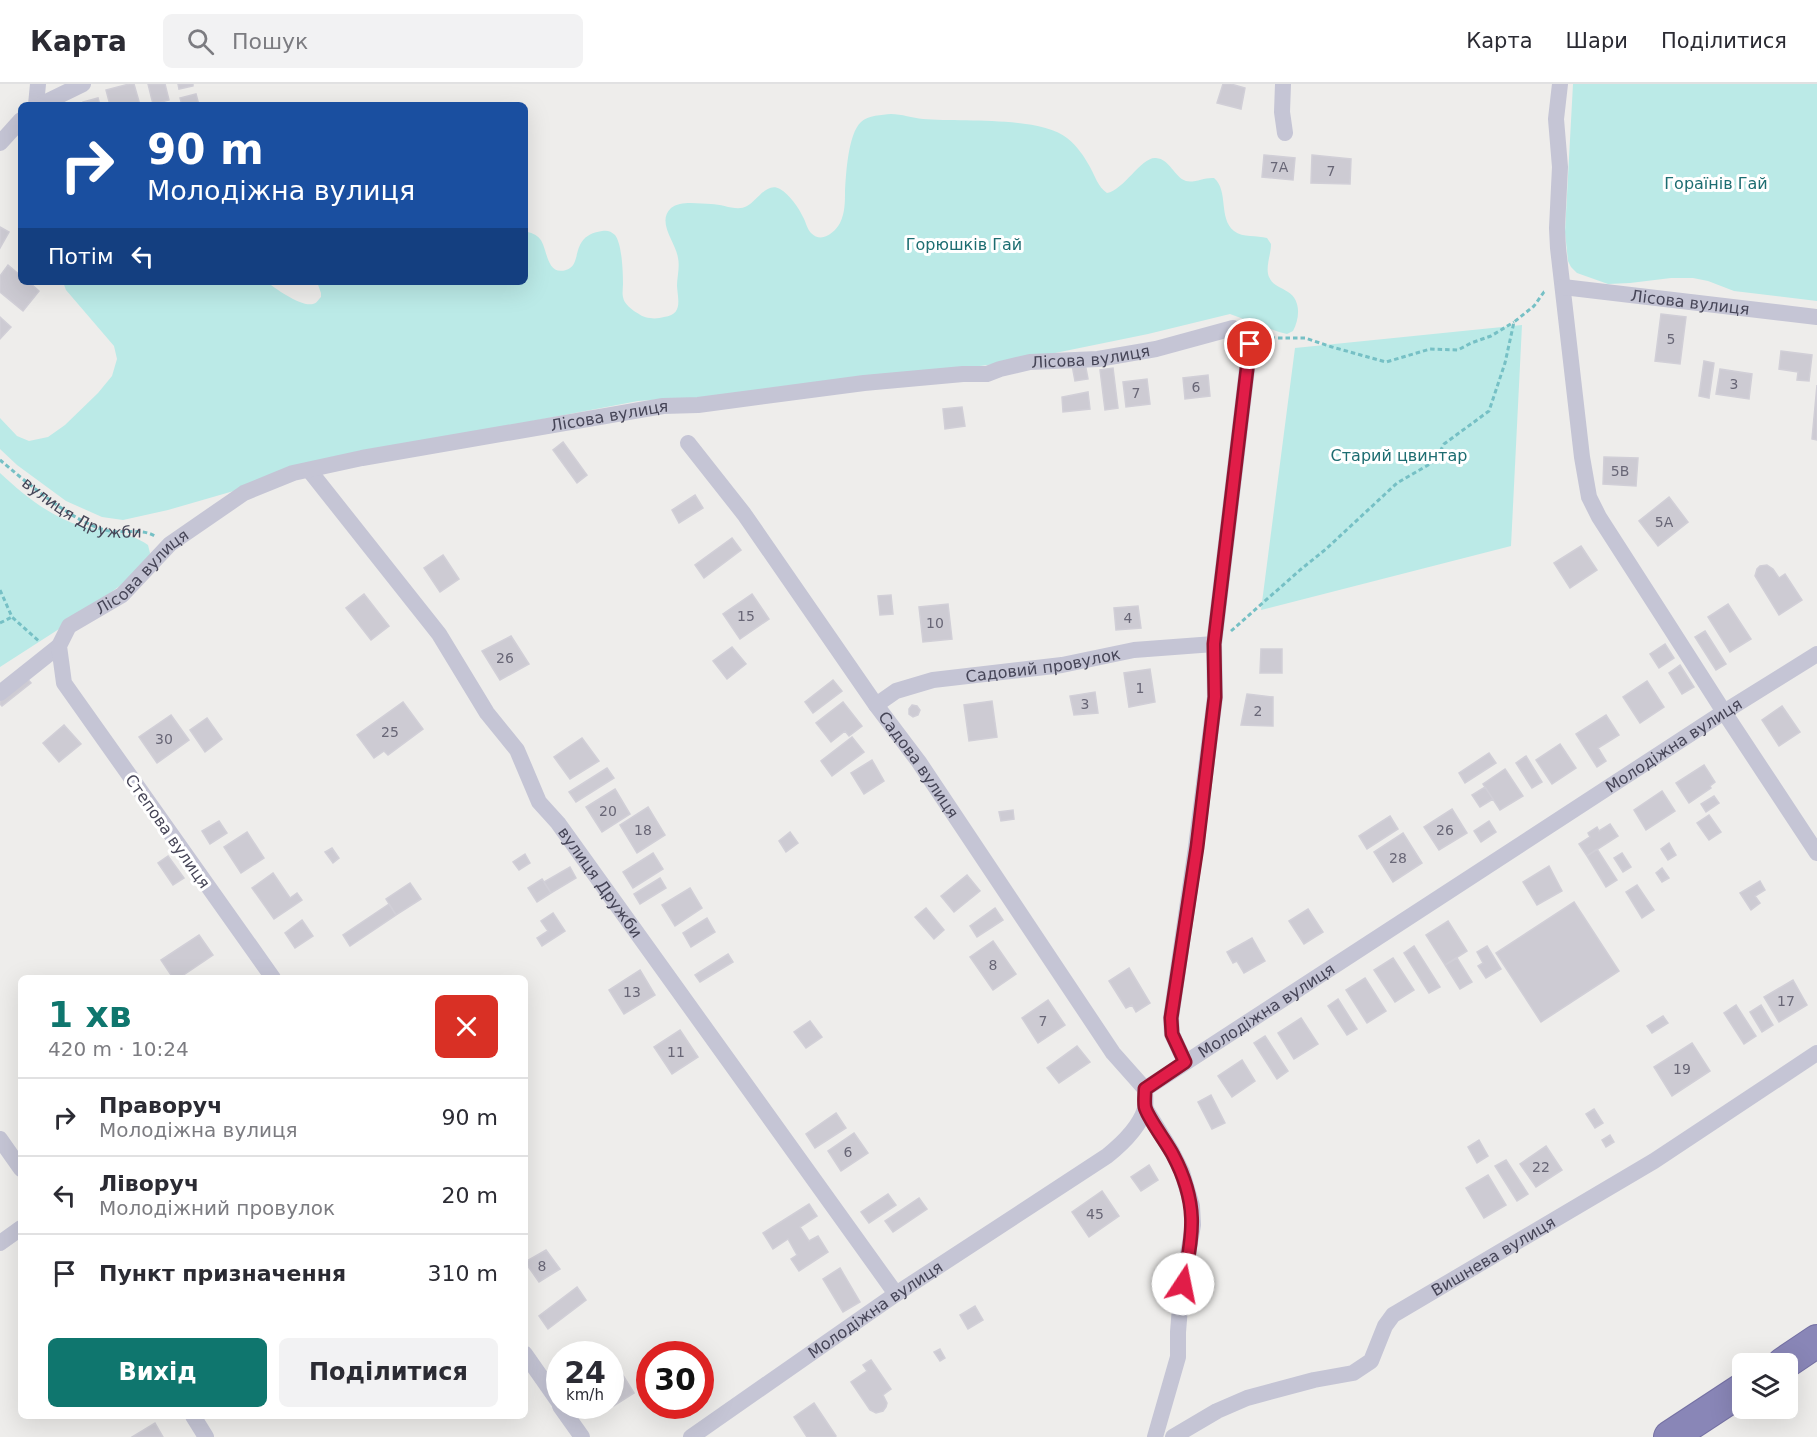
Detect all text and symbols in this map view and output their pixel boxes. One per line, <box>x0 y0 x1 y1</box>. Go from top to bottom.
search box <box>163 14 583 68</box>
text: Карта <box>30 25 127 58</box>
icon: search <box>184 25 217 58</box>
text: Пошук <box>232 29 308 54</box>
text: Карта <box>1466 29 1533 53</box>
text: Шари <box>1566 29 1628 53</box>
text: Поділитися <box>1661 29 1787 53</box>
text: 90 m <box>147 125 264 174</box>
icon: right <box>48 126 126 204</box>
house number: 7А <box>1270 159 1289 175</box>
house number: 7 <box>1327 163 1335 179</box>
park label: Гораїнів Гай <box>1664 174 1768 193</box>
text: Молодіжна вулиця <box>147 175 415 206</box>
park label: Горюшків Гай <box>906 235 1022 254</box>
icon: left <box>126 240 159 273</box>
text: Потім <box>48 244 114 269</box>
street label: Лісова вулиця <box>1630 286 1751 319</box>
pin <box>1224 318 1275 369</box>
icon: arrive <box>1233 327 1266 360</box>
house number: 5 <box>1667 331 1675 347</box>
street label: Лісова вулиця <box>1031 341 1151 372</box>
house number: 3 <box>1730 376 1738 392</box>
house number: 6 <box>1192 379 1201 395</box>
house number: 7 <box>1132 385 1140 401</box>
street label: Лісова вулиця <box>549 397 668 435</box>
park label: Старий цвинтар <box>1331 446 1467 465</box>
house number: 5В <box>1611 463 1629 479</box>
street label: вулиця Дружби <box>18 473 142 542</box>
house number: 5А <box>1655 514 1674 530</box>
street label: Лісова вулиця <box>92 525 192 618</box>
house number: 15 <box>737 608 755 624</box>
house number: 4 <box>1124 610 1133 626</box>
house number: 10 <box>926 615 944 631</box>
street label: Садовий провулок <box>965 644 1122 686</box>
house number: 26 <box>496 650 514 666</box>
house number: 1 <box>1136 680 1144 696</box>
street label: Молодіжна вулиця <box>1602 694 1746 797</box>
house number: 3 <box>1081 696 1089 712</box>
house number: 2 <box>1254 703 1262 719</box>
street label: Садова вулиця <box>874 708 963 822</box>
house number: 25 <box>381 724 399 740</box>
house number: 30 <box>155 731 173 747</box>
street label: Степова вулиця <box>121 771 214 892</box>
house number: 20 <box>599 803 617 819</box>
house number: 18 <box>634 822 652 838</box>
house number: 26 <box>1436 822 1454 838</box>
street label: вулиця Дружби <box>554 823 646 942</box>
house number: 28 <box>1389 850 1407 866</box>
house number: 8 <box>989 957 997 973</box>
street label: Молодіжна вулиця <box>1195 959 1338 1062</box>
house number: 13 <box>623 984 641 1000</box>
house number: 17 <box>1777 993 1795 1009</box>
text: 1 хв <box>48 994 132 1035</box>
button: close <box>435 995 498 1058</box>
house number: 7 <box>1039 1013 1047 1029</box>
text: 420 m · 10:24 <box>48 1037 189 1061</box>
house number: 11 <box>667 1044 685 1060</box>
house number: 19 <box>1673 1061 1691 1077</box>
text: Праворуч <box>99 1093 222 1118</box>
icon: right <box>48 1101 81 1134</box>
text: 90 m <box>442 1105 498 1130</box>
text: Молодіжна вулиця <box>99 1118 298 1142</box>
house number: 6 <box>844 1144 853 1160</box>
house number: 22 <box>1532 1159 1550 1175</box>
text: Ліворуч <box>99 1171 199 1196</box>
icon: left <box>48 1179 81 1212</box>
text: 20 m <box>442 1183 498 1208</box>
text: Молодіжний провулок <box>99 1196 335 1220</box>
house number: 45 <box>1086 1206 1104 1222</box>
street label: Вишнева вулиця <box>1428 1212 1559 1300</box>
position arrow <box>1151 1252 1215 1316</box>
icon: arrive <box>48 1257 81 1290</box>
street label: Молодіжна вулиця <box>804 1257 946 1363</box>
house number: 8 <box>538 1258 546 1274</box>
text: Пункт призначення <box>99 1261 346 1286</box>
text: 310 m <box>428 1261 498 1286</box>
button: Вихід <box>48 1338 267 1407</box>
button: Поділитися <box>279 1338 498 1407</box>
speed limit sign: 30 <box>636 1341 714 1419</box>
map controls <box>1732 1353 1798 1419</box>
button: layers <box>1732 1353 1798 1419</box>
text: 24 <box>564 1355 606 1390</box>
text: km/h <box>566 1386 604 1404</box>

